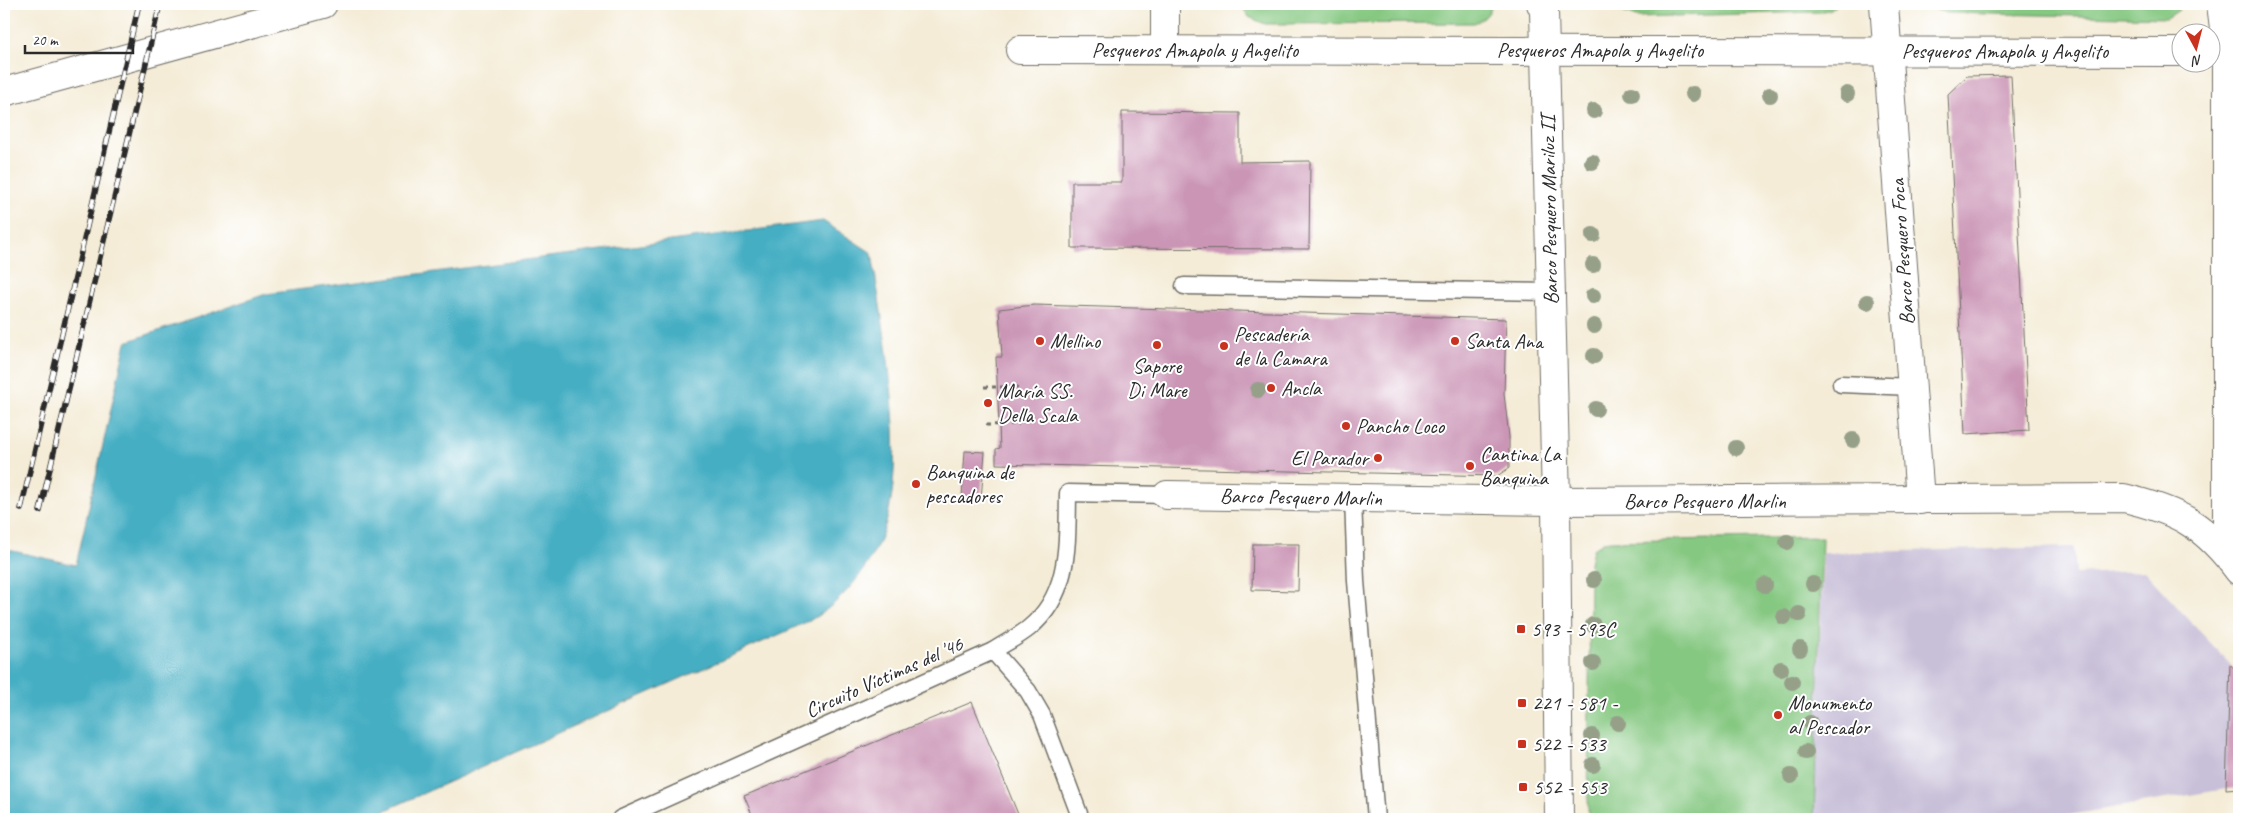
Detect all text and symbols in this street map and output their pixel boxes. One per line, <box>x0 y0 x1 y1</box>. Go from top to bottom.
scale bar <box>25 22 132 54</box>
north arrow <box>2170 22 2220 72</box>
text: 20 m <box>32 31 59 50</box>
street label: Pesqueros Amapola y Angelito <box>1092 37 1300 63</box>
street label: Pesqueros Amapola y Angelito <box>1497 37 1705 63</box>
street label: Pesqueros Amapola y Angelito <box>1902 38 2110 64</box>
text: N <box>2190 51 2203 70</box>
street label: Barco Pesquero Mariluz II <box>1534 111 1564 305</box>
street label: Barco Pesquero Foca <box>1884 177 1920 326</box>
place label: Pescadería de la Camara <box>1234 321 1328 371</box>
place label: Mellino <box>1050 328 1102 354</box>
place label: Santa Ana <box>1465 328 1545 354</box>
marker: Mellino <box>1034 335 1046 347</box>
marker: Santa Ana <box>1449 335 1461 347</box>
marker: Sapore Di Mare <box>1151 339 1163 351</box>
marker: Pescadería de la Camara <box>1218 340 1230 352</box>
place label: Sapore Di Mare <box>1127 353 1188 403</box>
place label: Ancla <box>1281 375 1323 401</box>
place label: María SS. Della Scala <box>998 378 1079 428</box>
marker: Ancla <box>1265 382 1277 394</box>
marker: María SS. Della Scala <box>982 397 994 409</box>
place label: Pancho Loco <box>1356 413 1446 439</box>
marker: Pancho Loco <box>1340 420 1352 432</box>
place label: Cantina La Banquina <box>1480 441 1563 491</box>
place label: El Parador <box>1291 445 1370 471</box>
marker: El Parador <box>1372 452 1384 464</box>
place label: Banquina de pescadores <box>926 459 1015 509</box>
marker: Cantina La Banquina <box>1464 460 1476 472</box>
marker: Banquina de pescadores <box>910 478 922 490</box>
street label: Barco Pesquero Marlin <box>1220 483 1383 511</box>
street label: Barco Pesquero Marlin <box>1624 488 1787 514</box>
place label: 593 - 593C <box>1531 616 1617 642</box>
marker: 593 - 593C <box>1515 623 1527 635</box>
street label: Circuito Víctimas del '46 <box>801 630 967 723</box>
place label: 221 - 581 - <box>1532 690 1619 716</box>
place label: Monumento al Pescador <box>1788 690 1873 740</box>
marker: 221 - 581 - <box>1516 697 1528 709</box>
marker: Monumento al Pescador <box>1772 709 1784 721</box>
place label: 522 - 533 <box>1532 731 1607 757</box>
marker: 522 - 533 <box>1516 738 1528 750</box>
place label: 552 - 553 <box>1533 774 1608 800</box>
marker: 552 - 553 <box>1517 781 1529 793</box>

